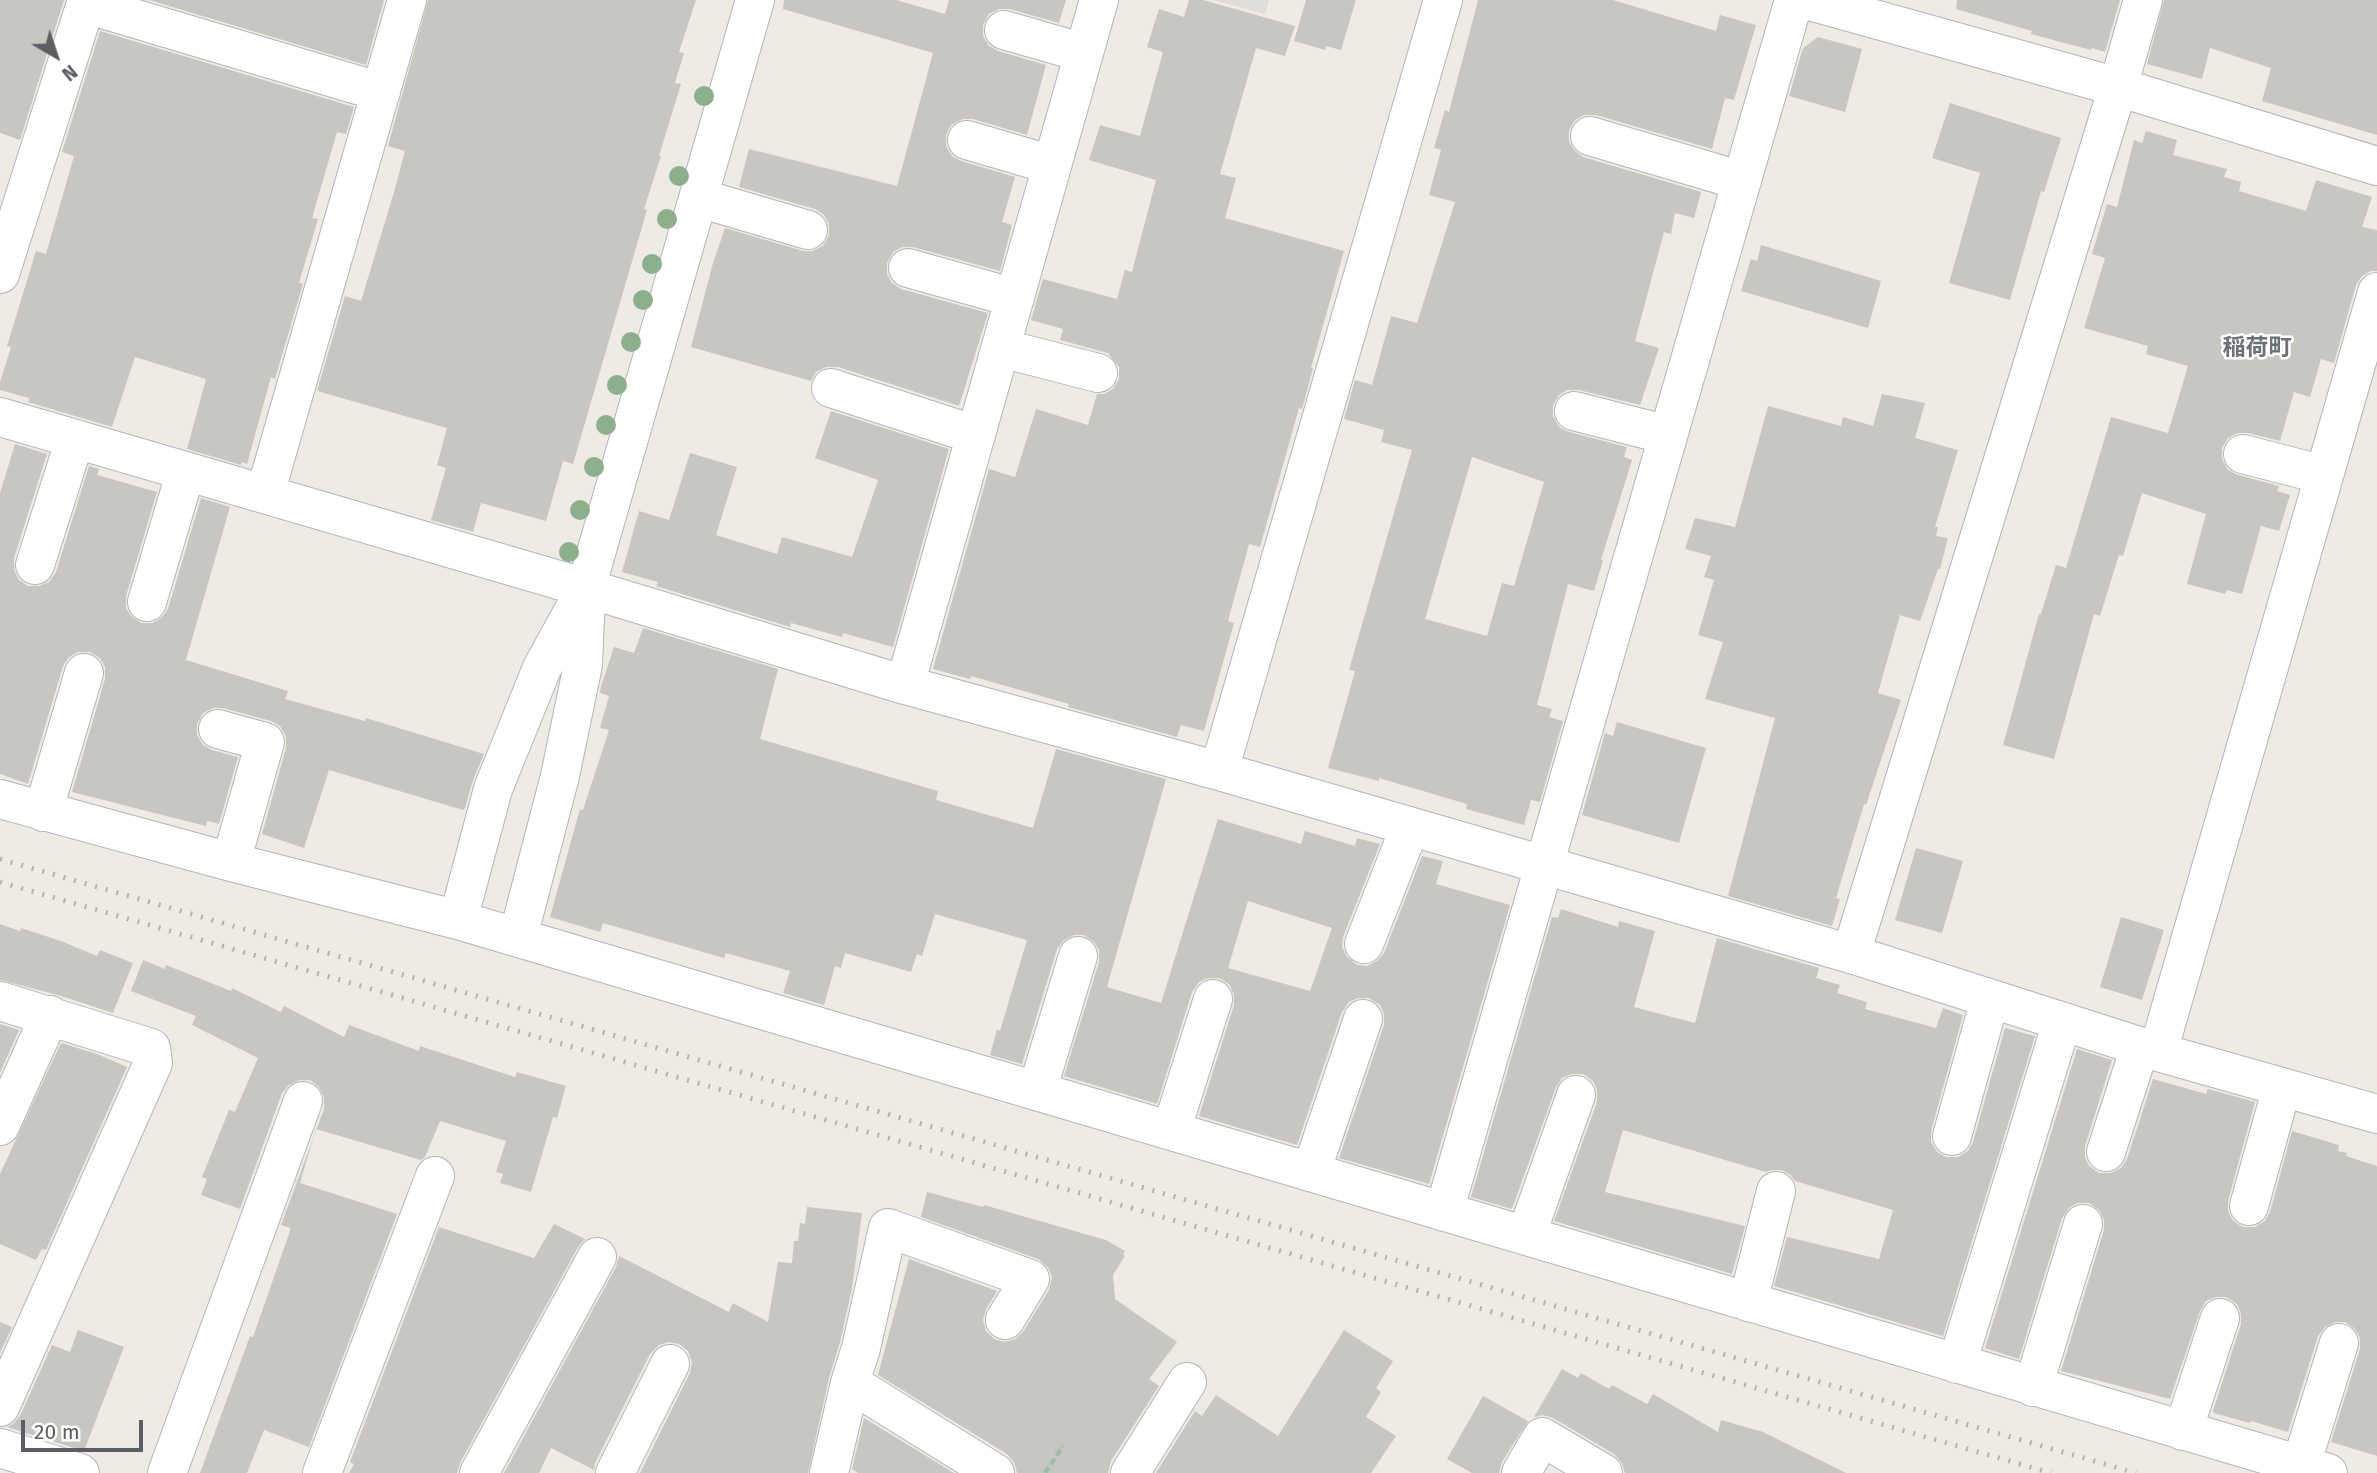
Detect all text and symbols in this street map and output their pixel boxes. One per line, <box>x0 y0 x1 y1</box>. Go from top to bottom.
north arrow <box>21 21 91 91</box>
text: N <box>57 60 82 86</box>
district label: 稲荷町 <box>2223 335 2291 363</box>
scale bar <box>24 1406 147 1450</box>
text: 20 m <box>34 1419 80 1445</box>

